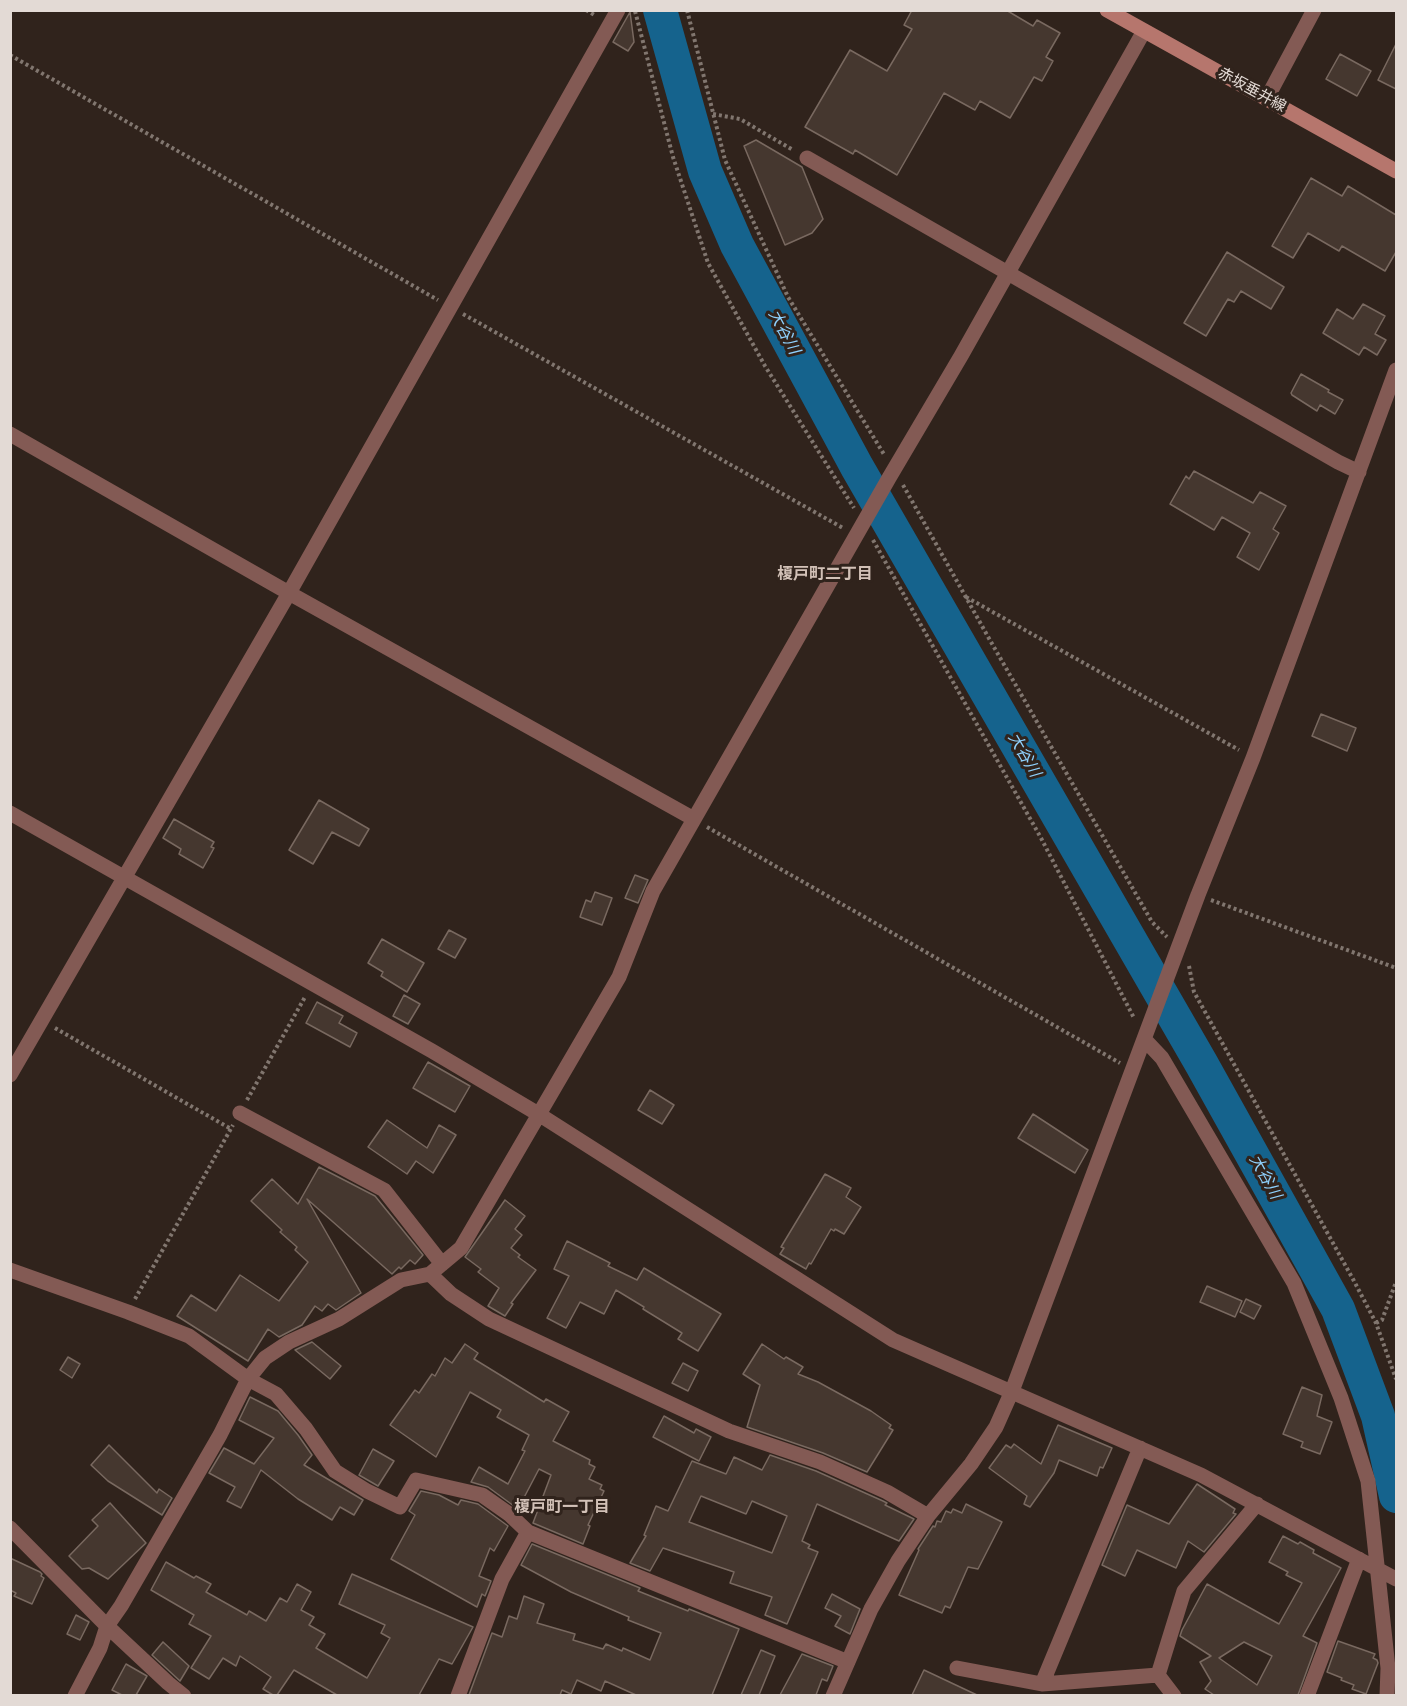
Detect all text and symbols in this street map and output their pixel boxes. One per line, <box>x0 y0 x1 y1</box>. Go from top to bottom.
street label: 赤坂垂井線 <box>1215 64 1289 116</box>
water label: 大谷川 <box>764 306 804 358</box>
district label: 榎戸町二丁目 <box>777 564 873 584</box>
water label: 大谷川 <box>1004 729 1044 781</box>
water label: 大谷川 <box>1245 1151 1285 1203</box>
district label: 榎戸町一丁目 <box>514 1497 610 1517</box>

